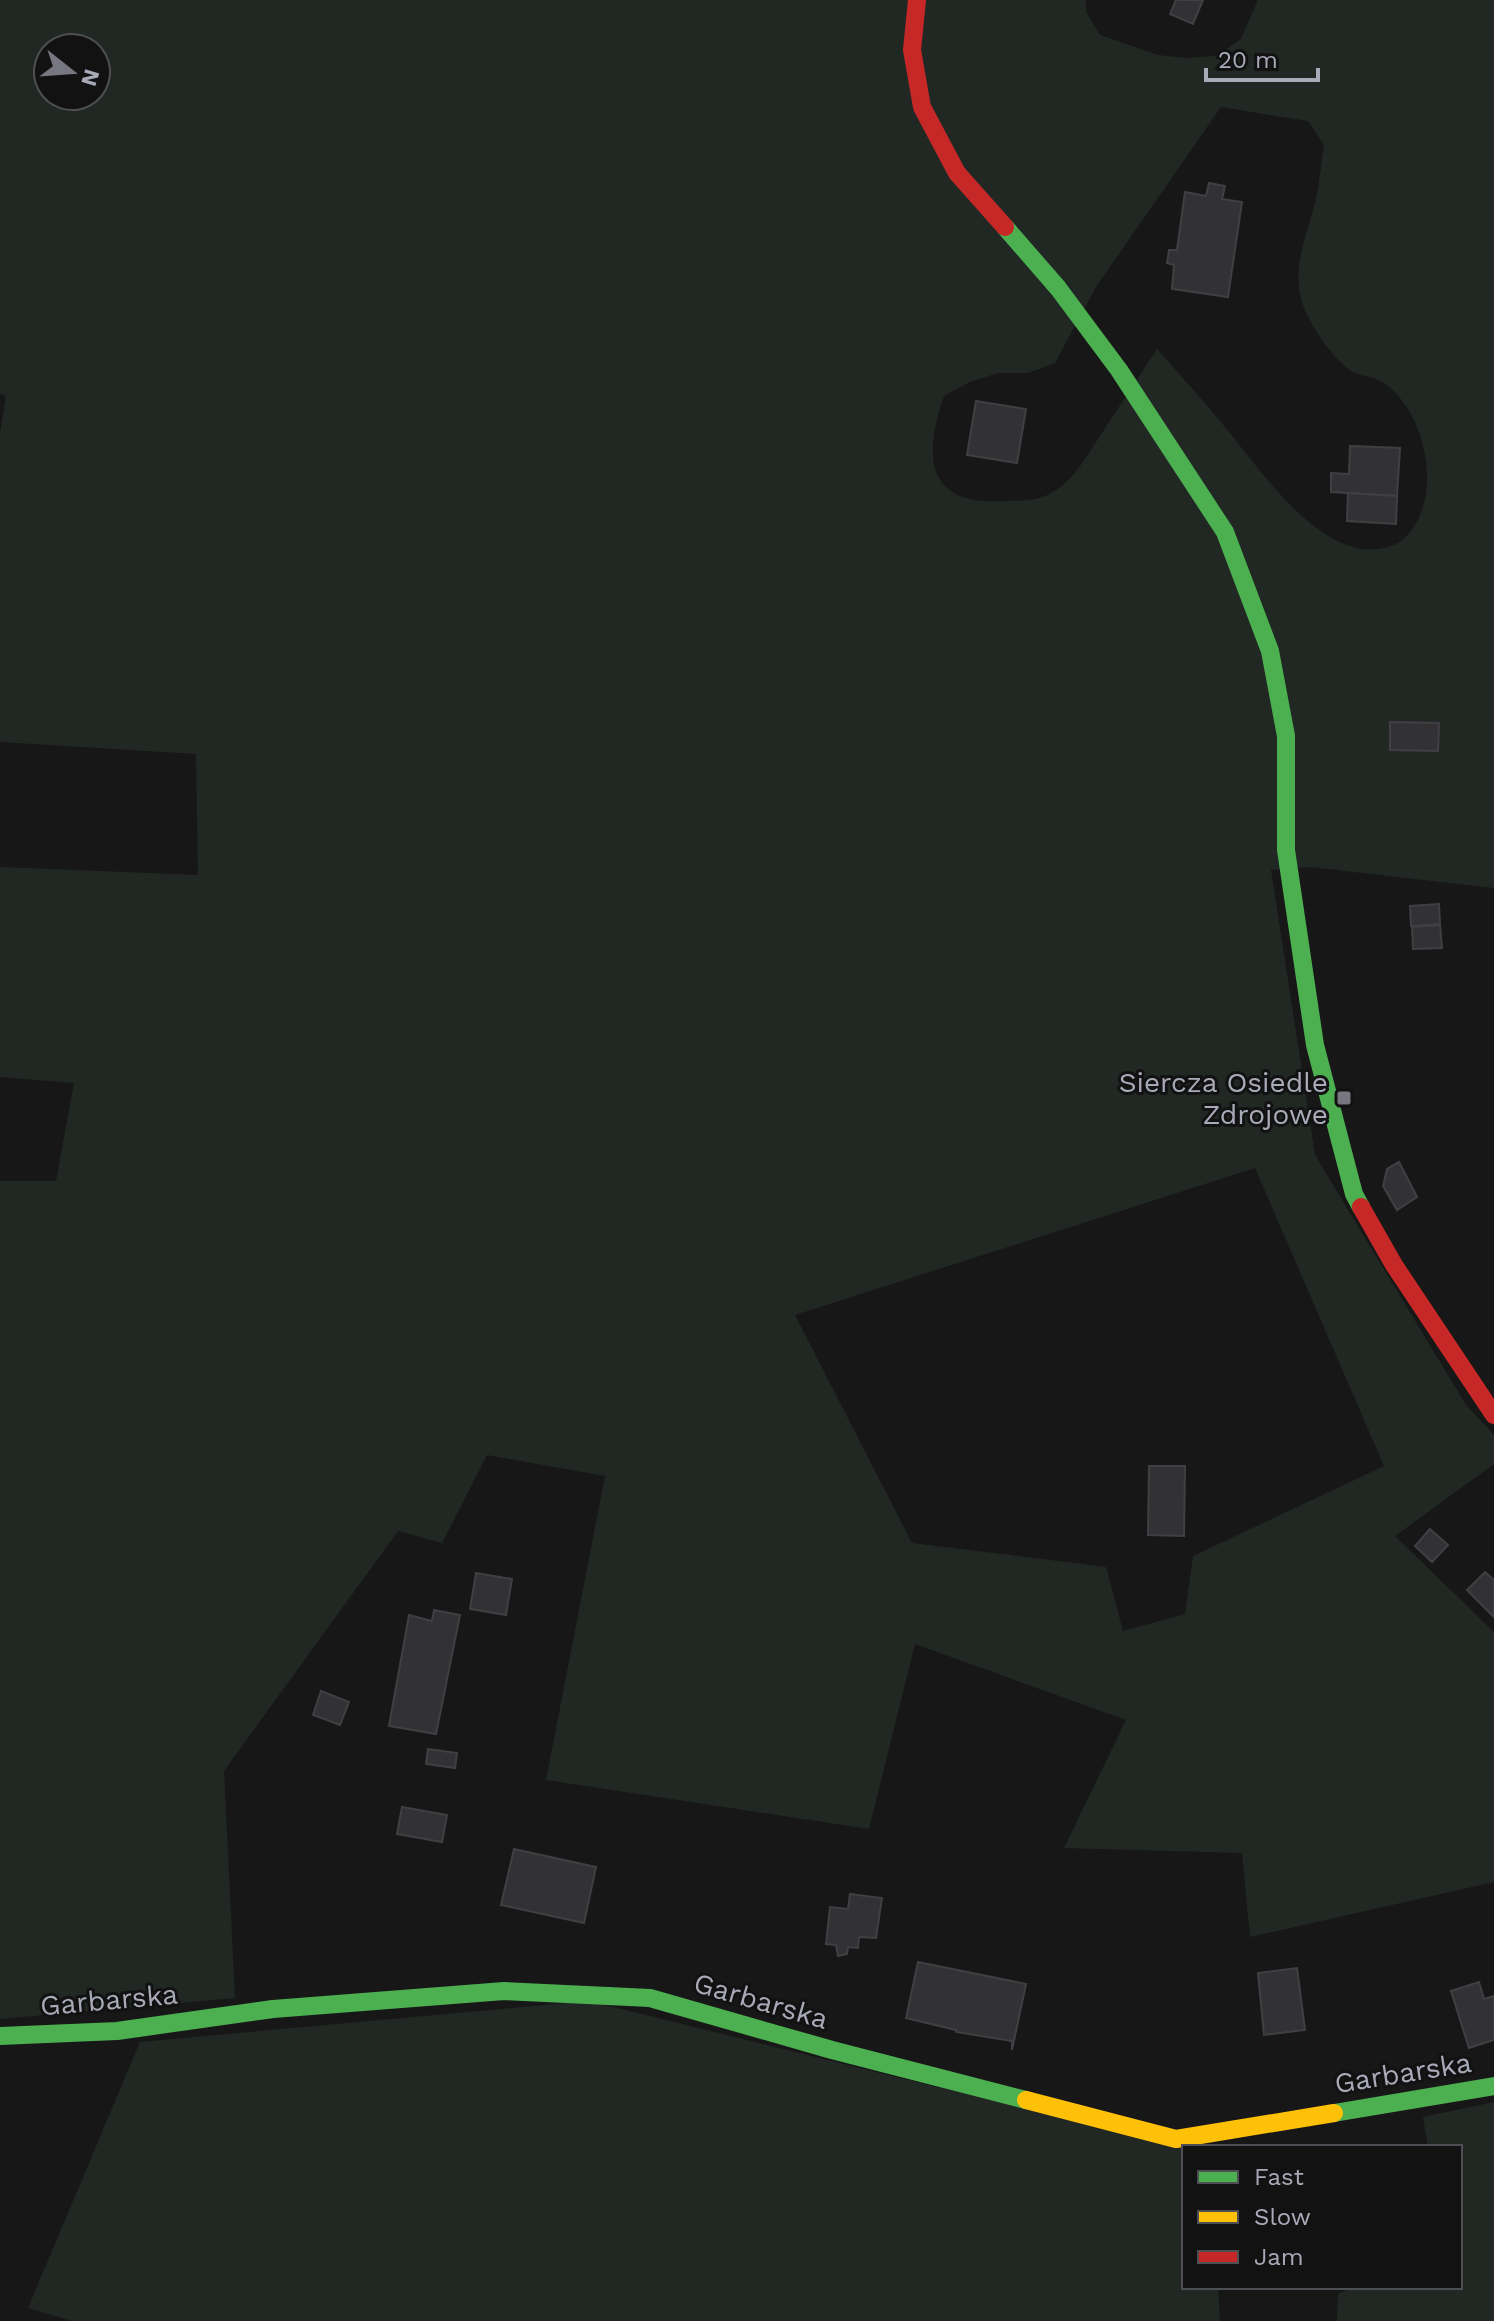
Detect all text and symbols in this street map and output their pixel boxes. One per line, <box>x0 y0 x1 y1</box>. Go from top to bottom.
north arrow <box>32 32 112 112</box>
scale bar <box>1206 32 1318 82</box>
text: 20 m <box>1218 46 1278 74</box>
text: N <box>76 66 105 89</box>
place label: Siercza Osiedle Zdrojowe <box>1119 1066 1328 1131</box>
marker: Siercza Osiedle Zdrojowe <box>1335 1089 1353 1107</box>
street label: Garbarska <box>690 1966 832 2036</box>
street label: Garbarska <box>39 1978 179 2022</box>
street label: Garbarska <box>1332 2046 1474 2100</box>
legend <box>1182 2145 1462 2289</box>
text: Fast <box>1254 2163 1304 2191</box>
text: Slow <box>1254 2203 1311 2231</box>
text: Jam <box>1254 2243 1304 2271</box>

